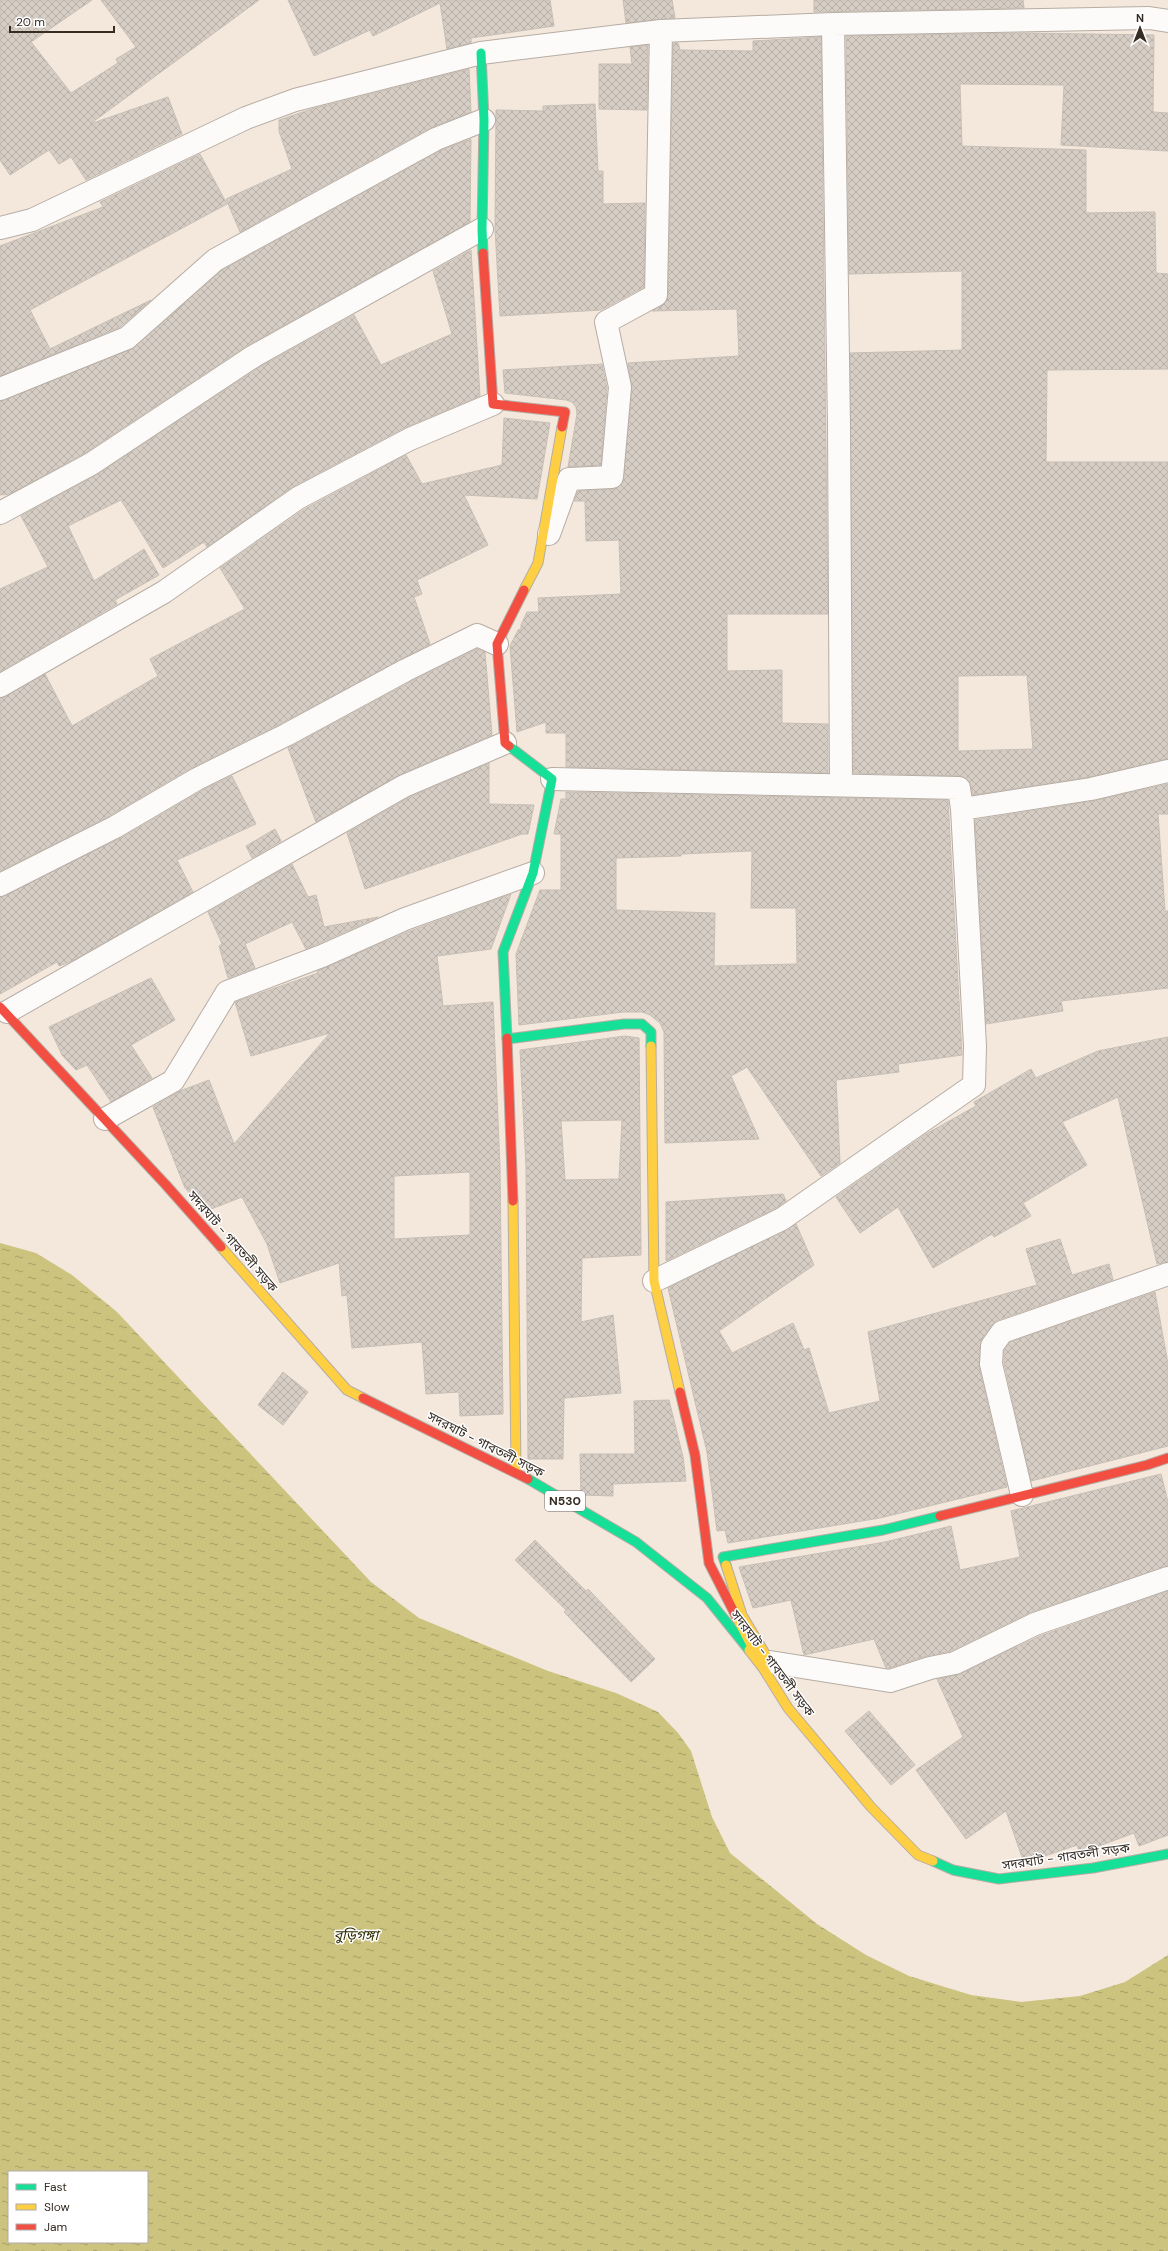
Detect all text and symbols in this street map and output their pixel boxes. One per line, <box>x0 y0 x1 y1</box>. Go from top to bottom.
scale bar <box>10 8 114 34</box>
north arrow <box>1120 8 1160 48</box>
text: N <box>1136 11 1144 25</box>
text: 20 m <box>16 14 45 30</box>
street label: সদরঘাট - গাবতলী সড়ক <box>183 1186 282 1296</box>
street label: সদরঘাট - গাবতলী সড়ক <box>424 1407 547 1481</box>
road number: N530 <box>545 1491 585 1511</box>
street label: সদরঘাট - গাবতলী সড়ক <box>726 1606 818 1720</box>
street label: সদরঘাট - গাবতলী সড়ক <box>1000 1839 1131 1874</box>
water label: বুড়িগঙ্গা <box>334 1926 381 1944</box>
legend <box>8 2171 148 2243</box>
text: Fast <box>44 2179 67 2195</box>
text: Slow <box>44 2199 70 2215</box>
text: Jam <box>44 2219 67 2235</box>

